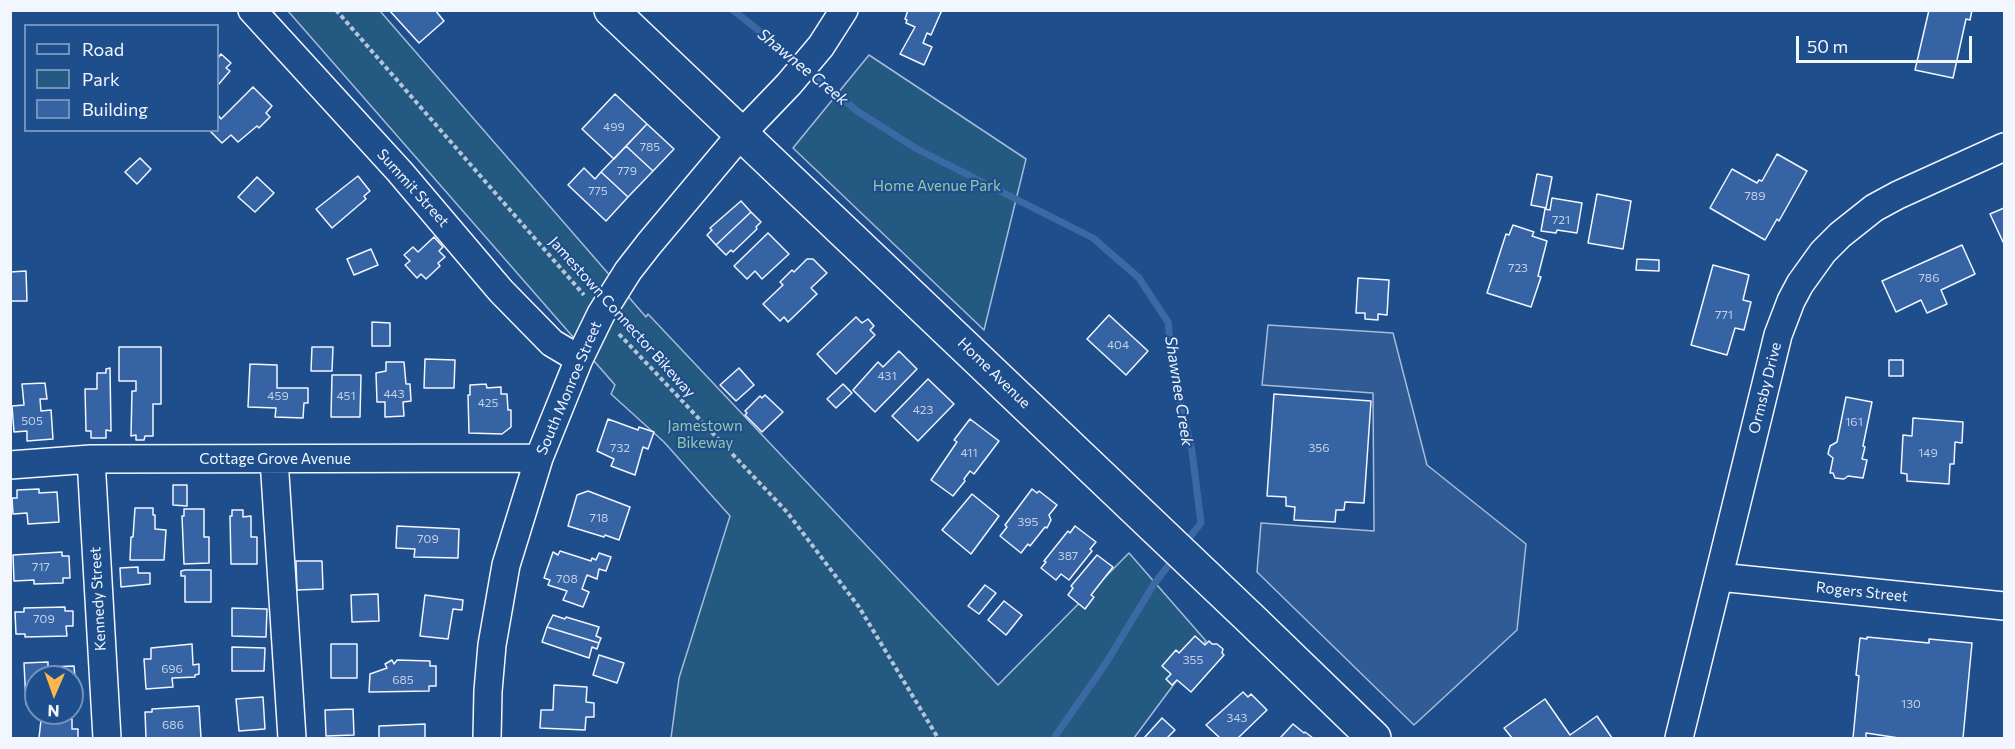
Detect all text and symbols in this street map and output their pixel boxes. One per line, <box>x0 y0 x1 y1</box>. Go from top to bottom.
legend <box>24 24 219 132</box>
scale bar <box>1799 24 1974 62</box>
water label: Shawnee Creek <box>754 25 852 109</box>
text: 50 m <box>1807 35 1848 57</box>
text: Road <box>82 38 124 60</box>
text: Park <box>82 68 120 90</box>
text: Building <box>82 98 148 120</box>
house number: 499 <box>603 120 625 134</box>
house number: 785 <box>640 140 660 154</box>
street label: Summit Street <box>373 145 453 231</box>
house number: 779 <box>617 164 637 178</box>
park label: Home Avenue Park <box>873 177 1001 195</box>
house number: 775 <box>588 184 608 198</box>
house number: 789 <box>1745 189 1765 203</box>
house number: 721 <box>1552 213 1570 227</box>
street label: Jamestown Connector Bikeway <box>545 233 699 401</box>
house number: 723 <box>1508 261 1528 275</box>
house number: 786 <box>1919 271 1939 285</box>
house number: 771 <box>1715 308 1733 322</box>
street label: South Monroe Street <box>533 318 605 458</box>
street label: Home Avenue <box>954 334 1034 412</box>
water label: Shawnee Creek <box>1161 335 1197 447</box>
house number: 404 <box>1107 338 1129 352</box>
street label: Ormsby Drive <box>1745 340 1785 436</box>
house number: 431 <box>877 369 897 383</box>
house number: 443 <box>383 387 405 401</box>
house number: 459 <box>267 389 289 403</box>
house number: 451 <box>336 389 356 403</box>
house number: 425 <box>478 396 498 410</box>
house number: 423 <box>913 403 933 417</box>
house number: 505 <box>21 414 43 428</box>
house number: 161 <box>1845 415 1863 429</box>
park label: Jamestown Bikeway <box>667 417 743 452</box>
house number: 732 <box>610 441 630 455</box>
house number: 356 <box>1308 441 1330 455</box>
house number: 411 <box>960 446 978 460</box>
house number: 149 <box>1918 446 1938 460</box>
street label: Cottage Grove Avenue <box>199 450 351 468</box>
house number: 718 <box>590 511 608 525</box>
house number: 395 <box>1017 515 1039 529</box>
house number: 709 <box>417 532 439 546</box>
street label: Kennedy Street <box>86 546 110 652</box>
house number: 387 <box>1058 549 1078 563</box>
house number: 717 <box>32 560 50 574</box>
house number: 708 <box>556 572 578 586</box>
street label: Rogers Street <box>1815 578 1909 606</box>
house number: 709 <box>33 612 55 626</box>
house number: 355 <box>1183 653 1203 667</box>
house number: 696 <box>161 662 183 676</box>
north arrow <box>24 665 84 725</box>
house number: 685 <box>392 673 414 687</box>
house number: 130 <box>1901 697 1921 711</box>
text: N <box>47 702 60 721</box>
house number: 343 <box>1227 711 1247 725</box>
house number: 686 <box>162 718 184 732</box>

